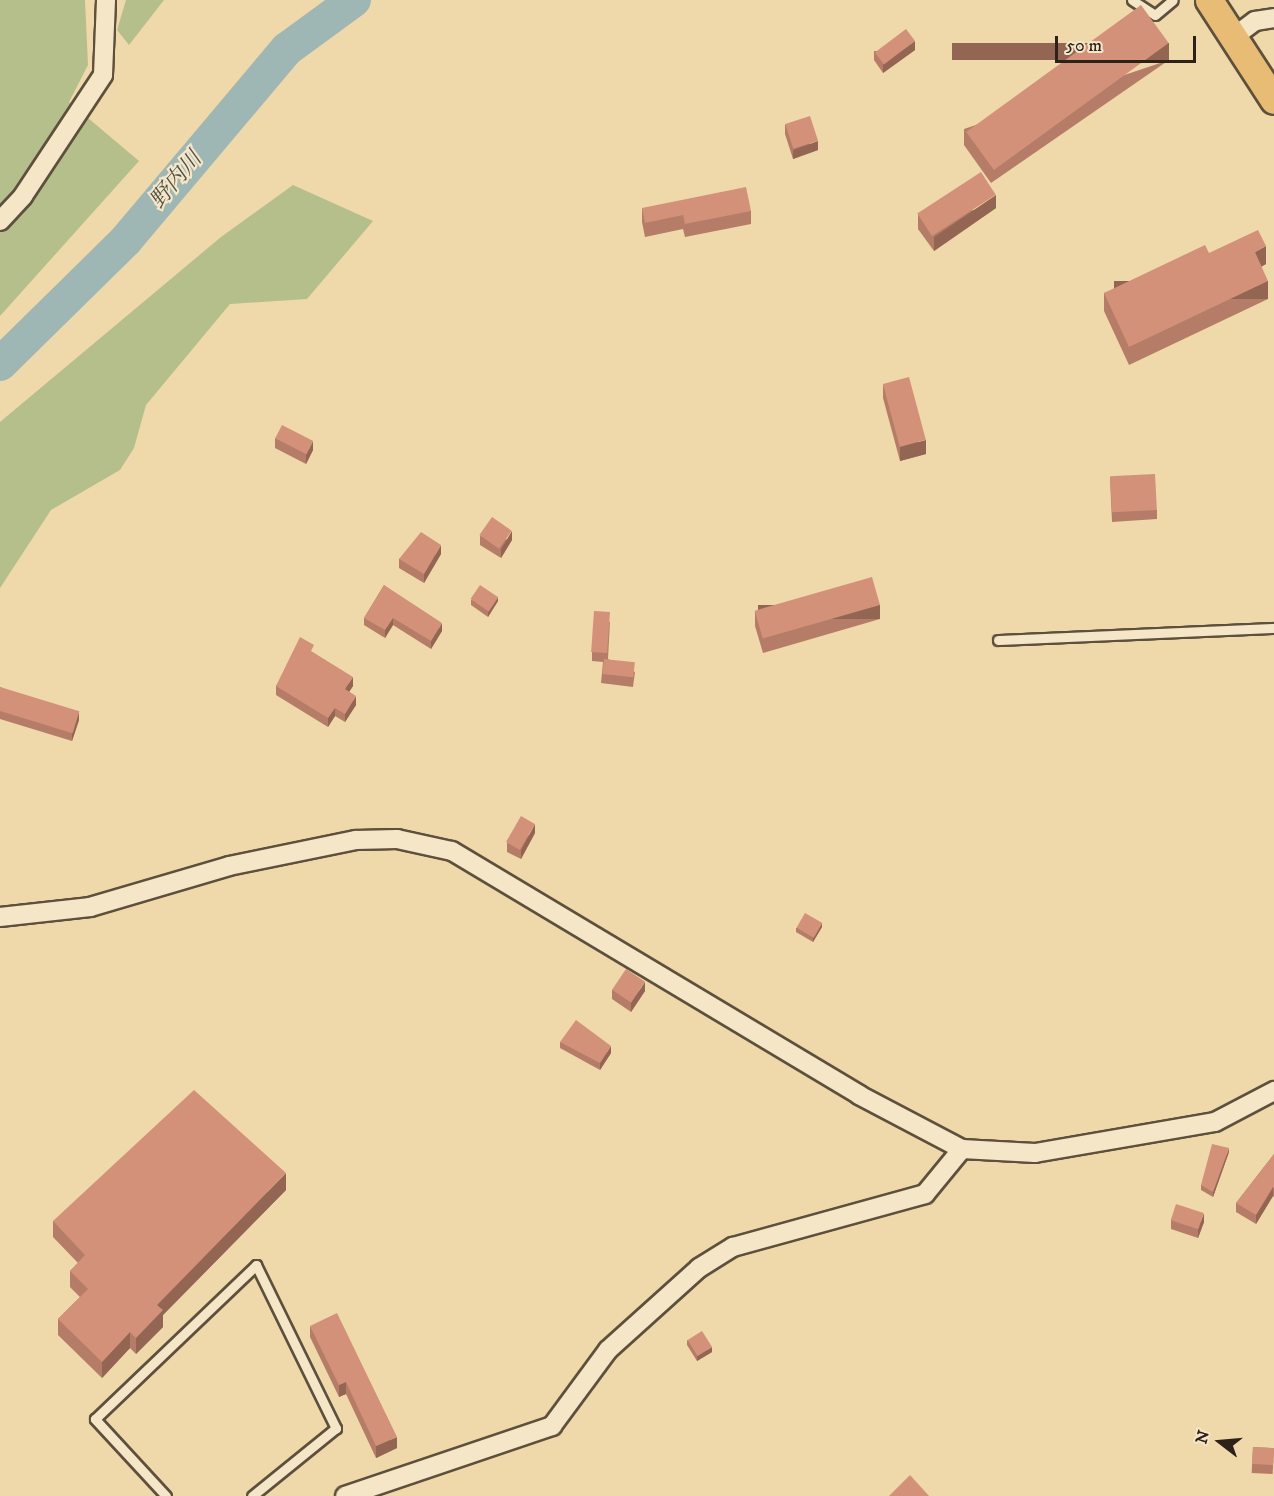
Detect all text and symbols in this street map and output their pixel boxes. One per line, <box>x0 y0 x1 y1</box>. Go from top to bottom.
scale bar <box>1058 24 1199 62</box>
text: 50 m <box>1066 35 1102 57</box>
water label: 野内川 <box>145 146 207 214</box>
north arrow <box>1190 1412 1250 1472</box>
text: N <box>1191 1428 1214 1446</box>

